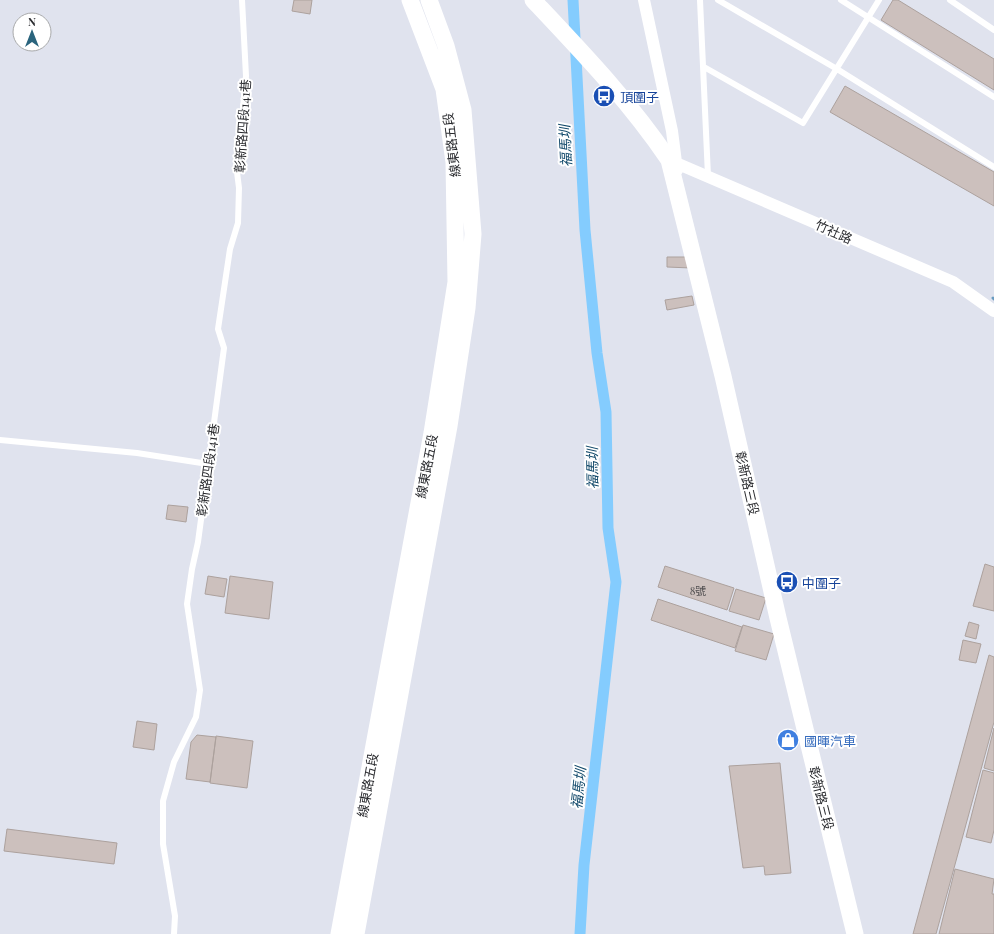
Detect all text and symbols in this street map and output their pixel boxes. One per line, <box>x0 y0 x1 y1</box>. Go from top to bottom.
north arrow <box>12 12 52 52</box>
text: N <box>28 14 36 29</box>
street label: 彰新路四段141巷 <box>230 78 254 174</box>
bus stop icon: 頂圍子 <box>591 83 617 109</box>
place label: 頂圍子 <box>620 88 659 105</box>
street label: 線東路五段 <box>439 112 463 178</box>
water label: 福馬圳 <box>554 123 576 167</box>
street label: 竹社路 <box>813 215 855 247</box>
street label: 彰新路四段141巷 <box>192 422 222 518</box>
street label: 線東路五段 <box>411 432 441 500</box>
water label: 福馬圳 <box>582 445 602 489</box>
street label: 彰新路三段 <box>732 449 764 517</box>
bus stop icon: 中圍子 <box>774 569 800 595</box>
place label: 中圍子 <box>802 574 841 591</box>
house number: 8號 <box>690 583 706 598</box>
shop icon: 國暉汽車 <box>775 727 801 753</box>
place label: 國暉汽車 <box>804 732 856 749</box>
street label: 線東路五段 <box>353 752 381 818</box>
water label: 福馬圳 <box>566 764 590 810</box>
street label: 彰新路三段 <box>806 764 838 832</box>

